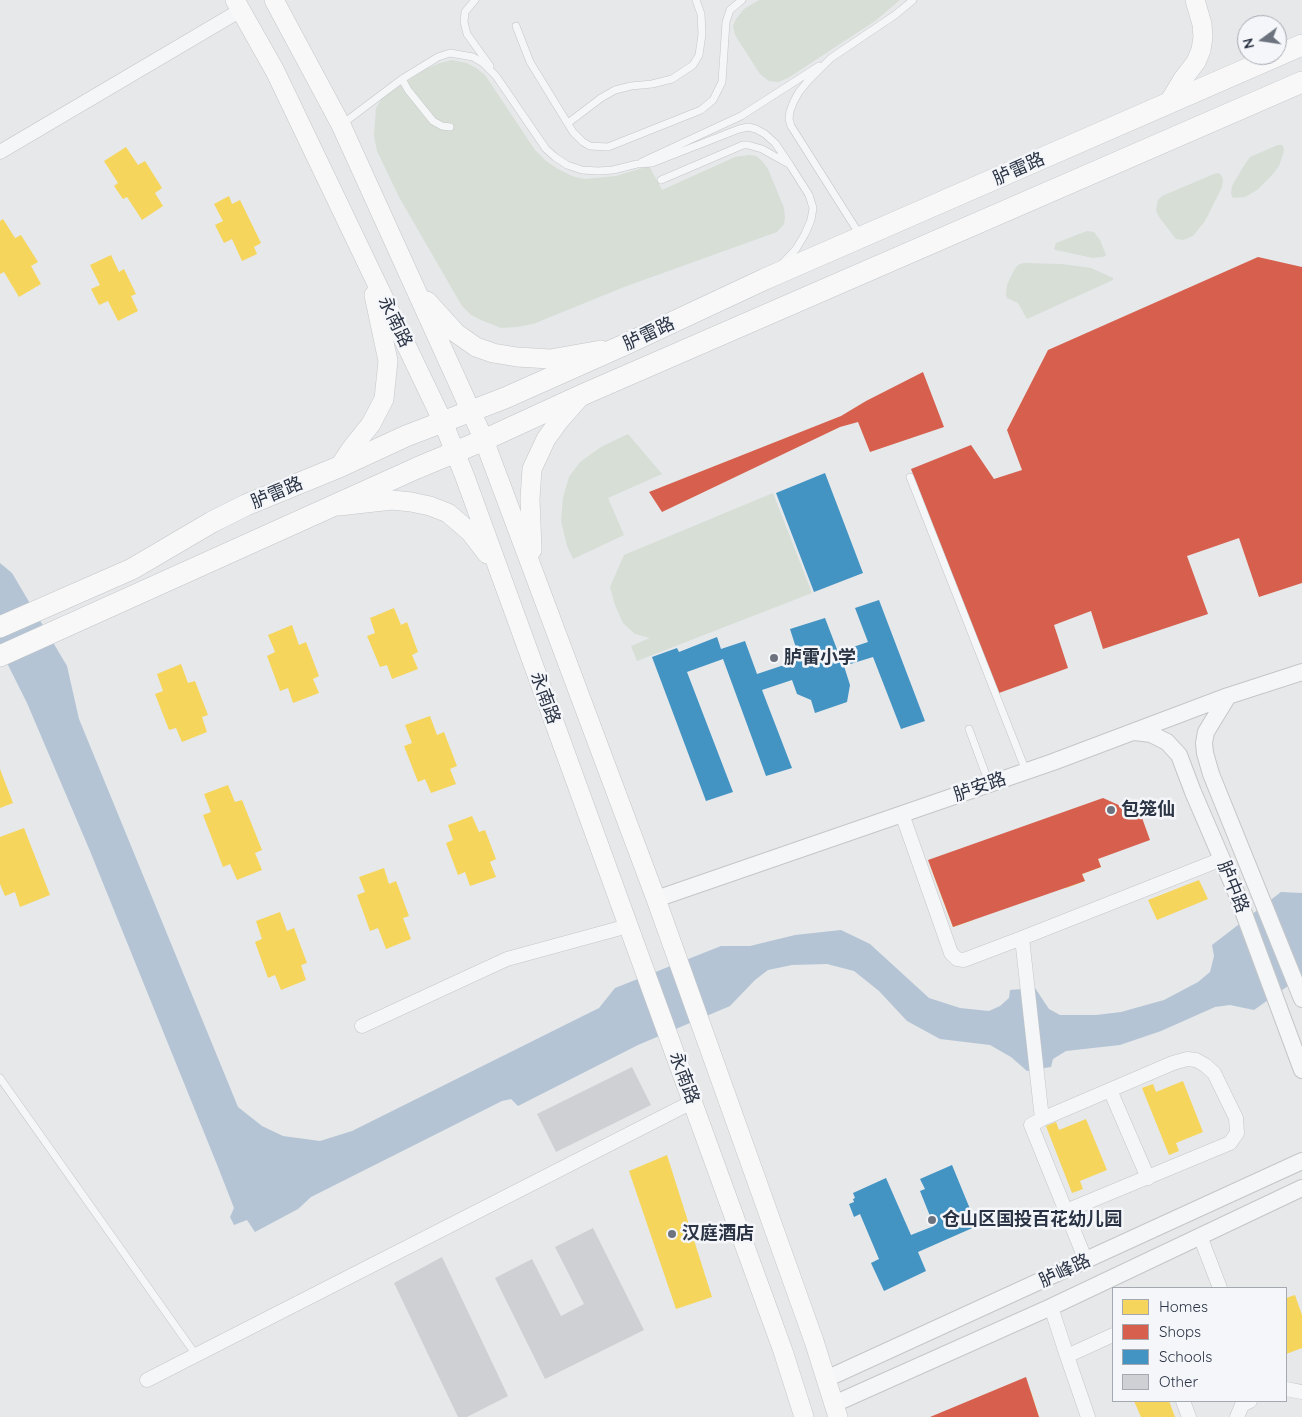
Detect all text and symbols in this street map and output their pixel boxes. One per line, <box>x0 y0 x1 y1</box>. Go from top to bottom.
north arrow <box>1237 15 1287 65</box>
text: N <box>1238 36 1258 51</box>
street label: 胪雷路 <box>990 148 1048 190</box>
street label: 永南路 <box>373 293 417 351</box>
street label: 胪雷路 <box>620 313 678 355</box>
street label: 胪雷路 <box>248 473 306 513</box>
place label: 胪雷小学 <box>784 647 856 669</box>
marker: 胪雷小学 <box>768 652 780 664</box>
street label: 永南路 <box>526 669 564 727</box>
street label: 胪安路 <box>951 768 1009 806</box>
place label: 包笼仙 <box>1121 799 1175 821</box>
marker: 包笼仙 <box>1105 804 1117 816</box>
street label: 胪中路 <box>1213 858 1253 916</box>
street label: 永南路 <box>665 1049 703 1107</box>
place label: 仓山区国投百花幼儿园 <box>942 1209 1122 1231</box>
marker: 仓山区国投百花幼儿园 <box>926 1214 938 1226</box>
place label: 汉庭酒店 <box>682 1223 754 1245</box>
marker: 汉庭酒店 <box>666 1228 678 1240</box>
street label: 胪峰路 <box>1036 1250 1094 1292</box>
legend <box>1112 1287 1287 1402</box>
text: Homes <box>1159 1297 1208 1316</box>
text: Shops <box>1159 1322 1201 1341</box>
text: Schools <box>1159 1347 1212 1366</box>
text: Other <box>1159 1372 1198 1391</box>

